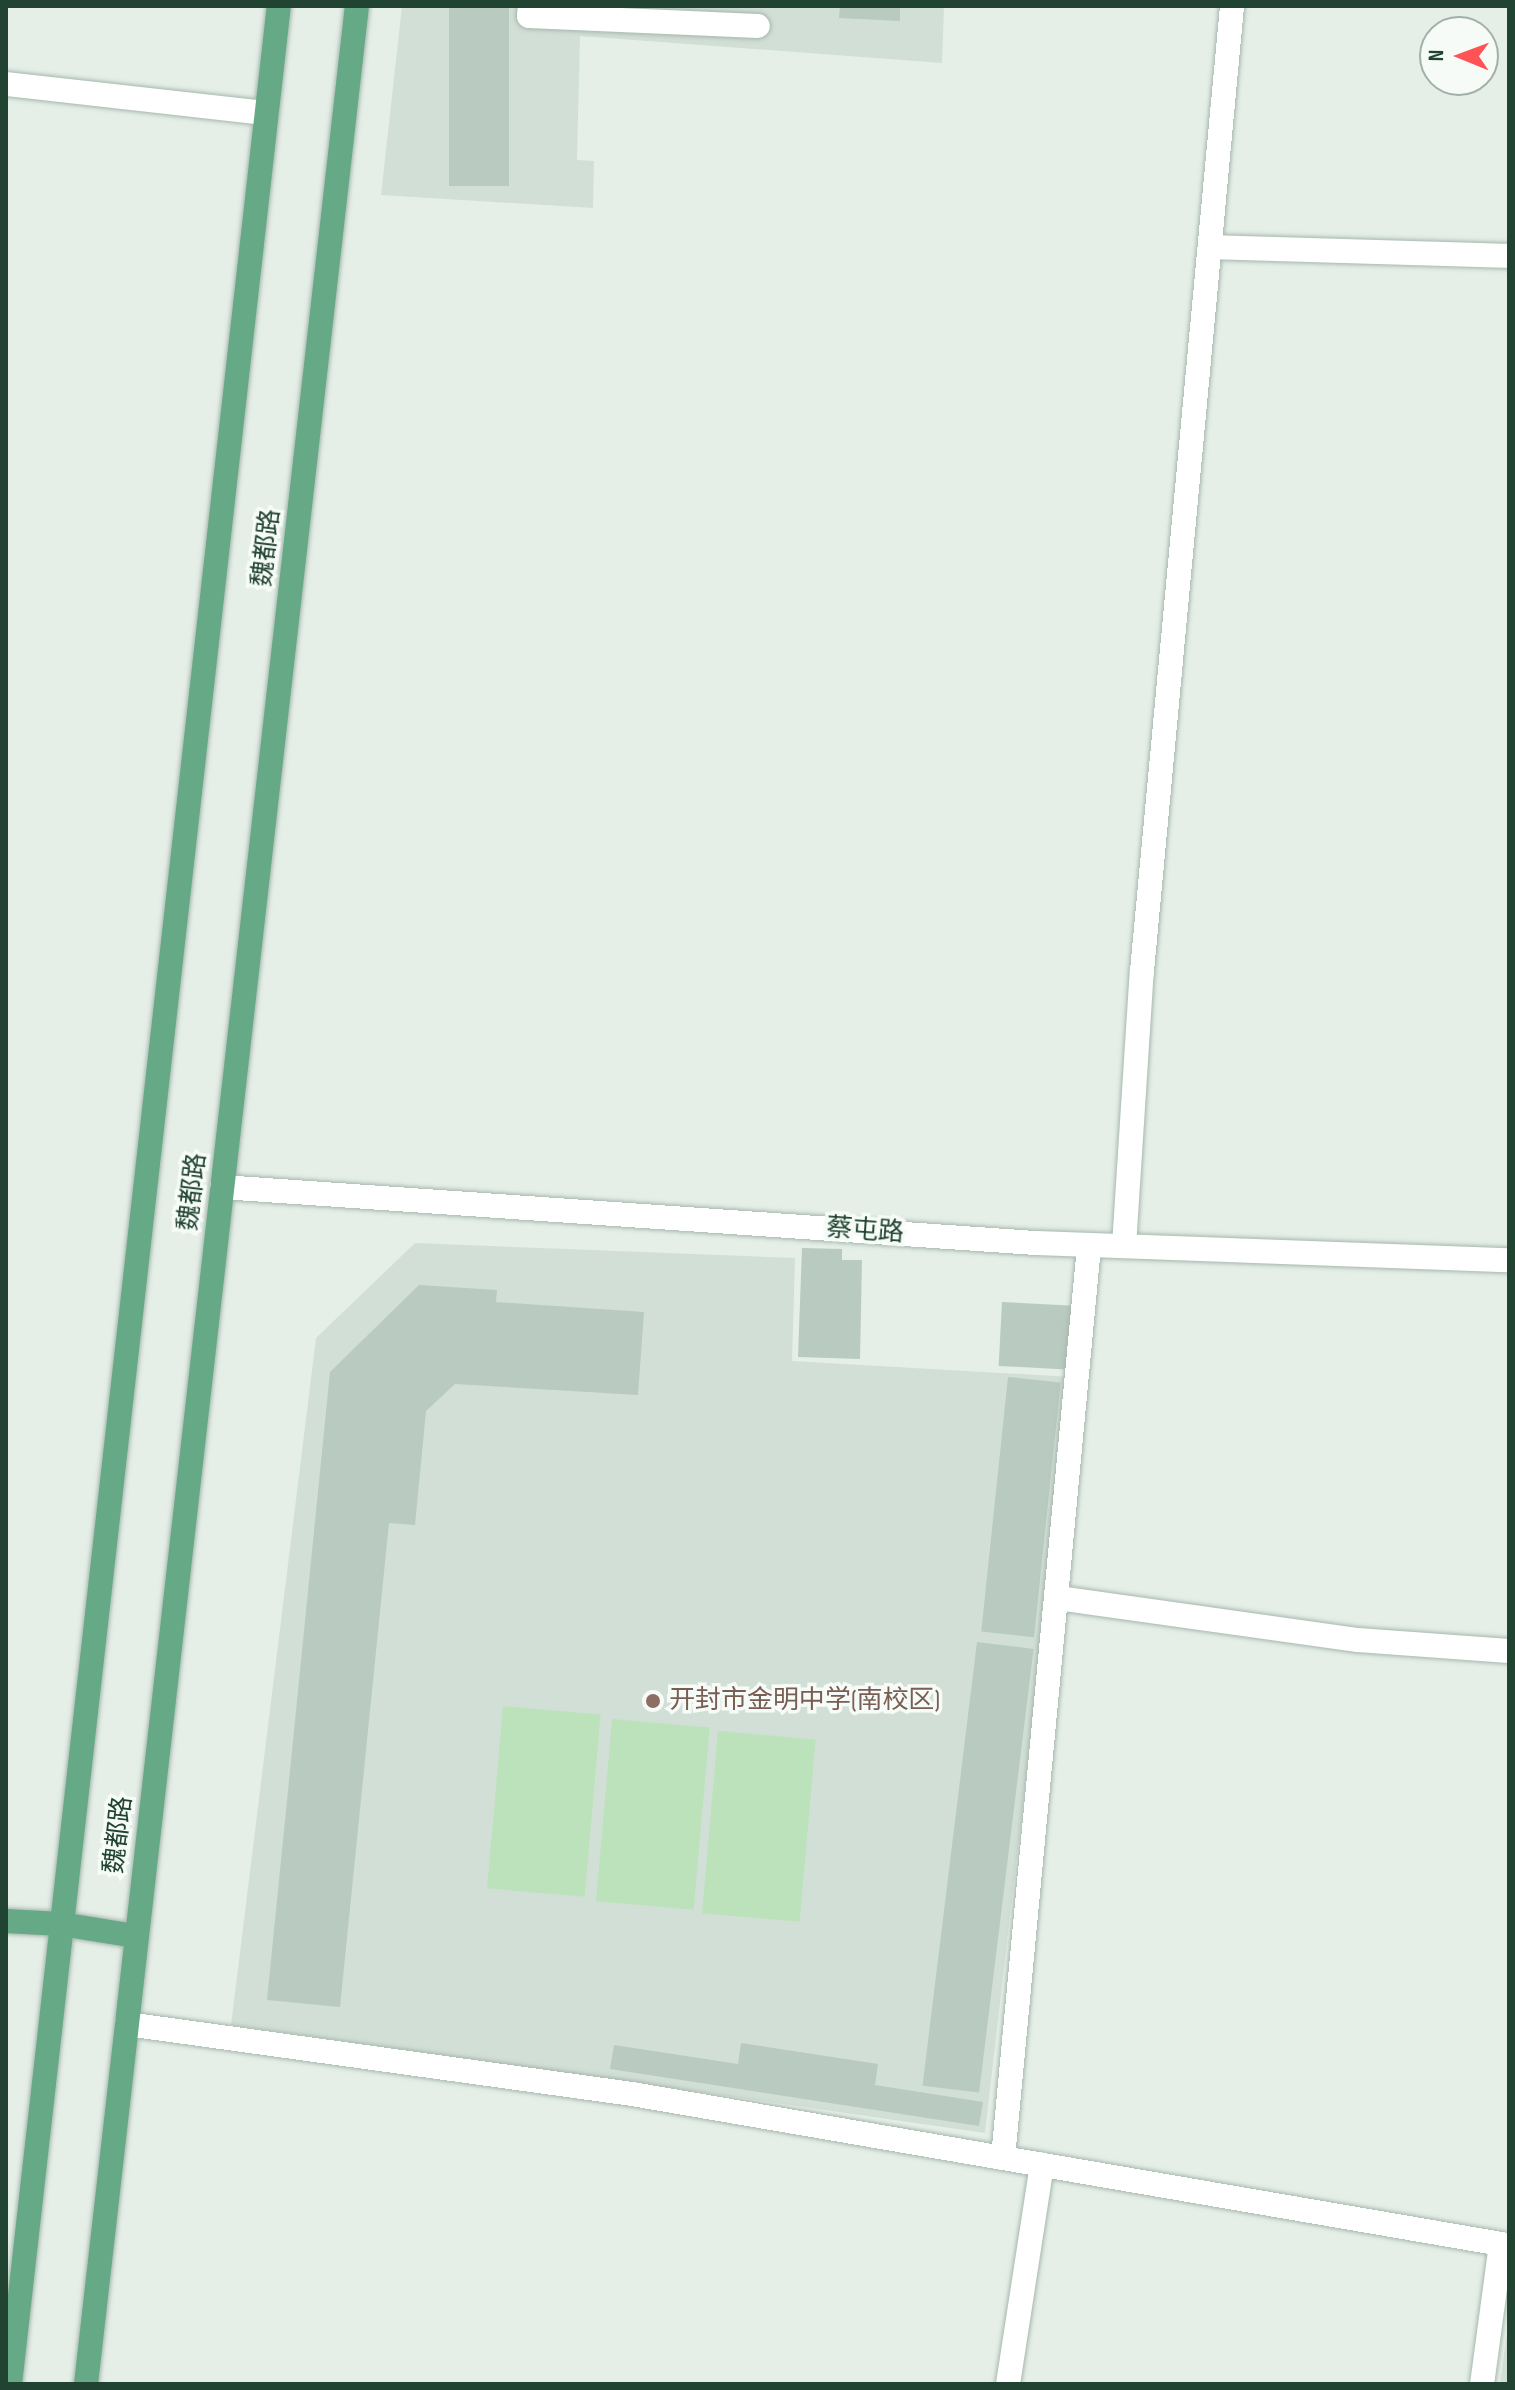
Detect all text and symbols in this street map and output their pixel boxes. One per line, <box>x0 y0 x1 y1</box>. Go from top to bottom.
north arrow <box>1419 16 1499 96</box>
text: N <box>1423 49 1450 62</box>
street label: 魏都路 <box>247 507 287 589</box>
street label: 魏都路 <box>173 1151 213 1233</box>
street label: 蔡屯路 <box>825 1213 905 1249</box>
place label: 开封市金明中学(南校区) <box>669 1685 940 1717</box>
marker: 开封市金明中学(南校区) <box>644 1692 662 1710</box>
street label: 魏都路 <box>99 1794 139 1876</box>

